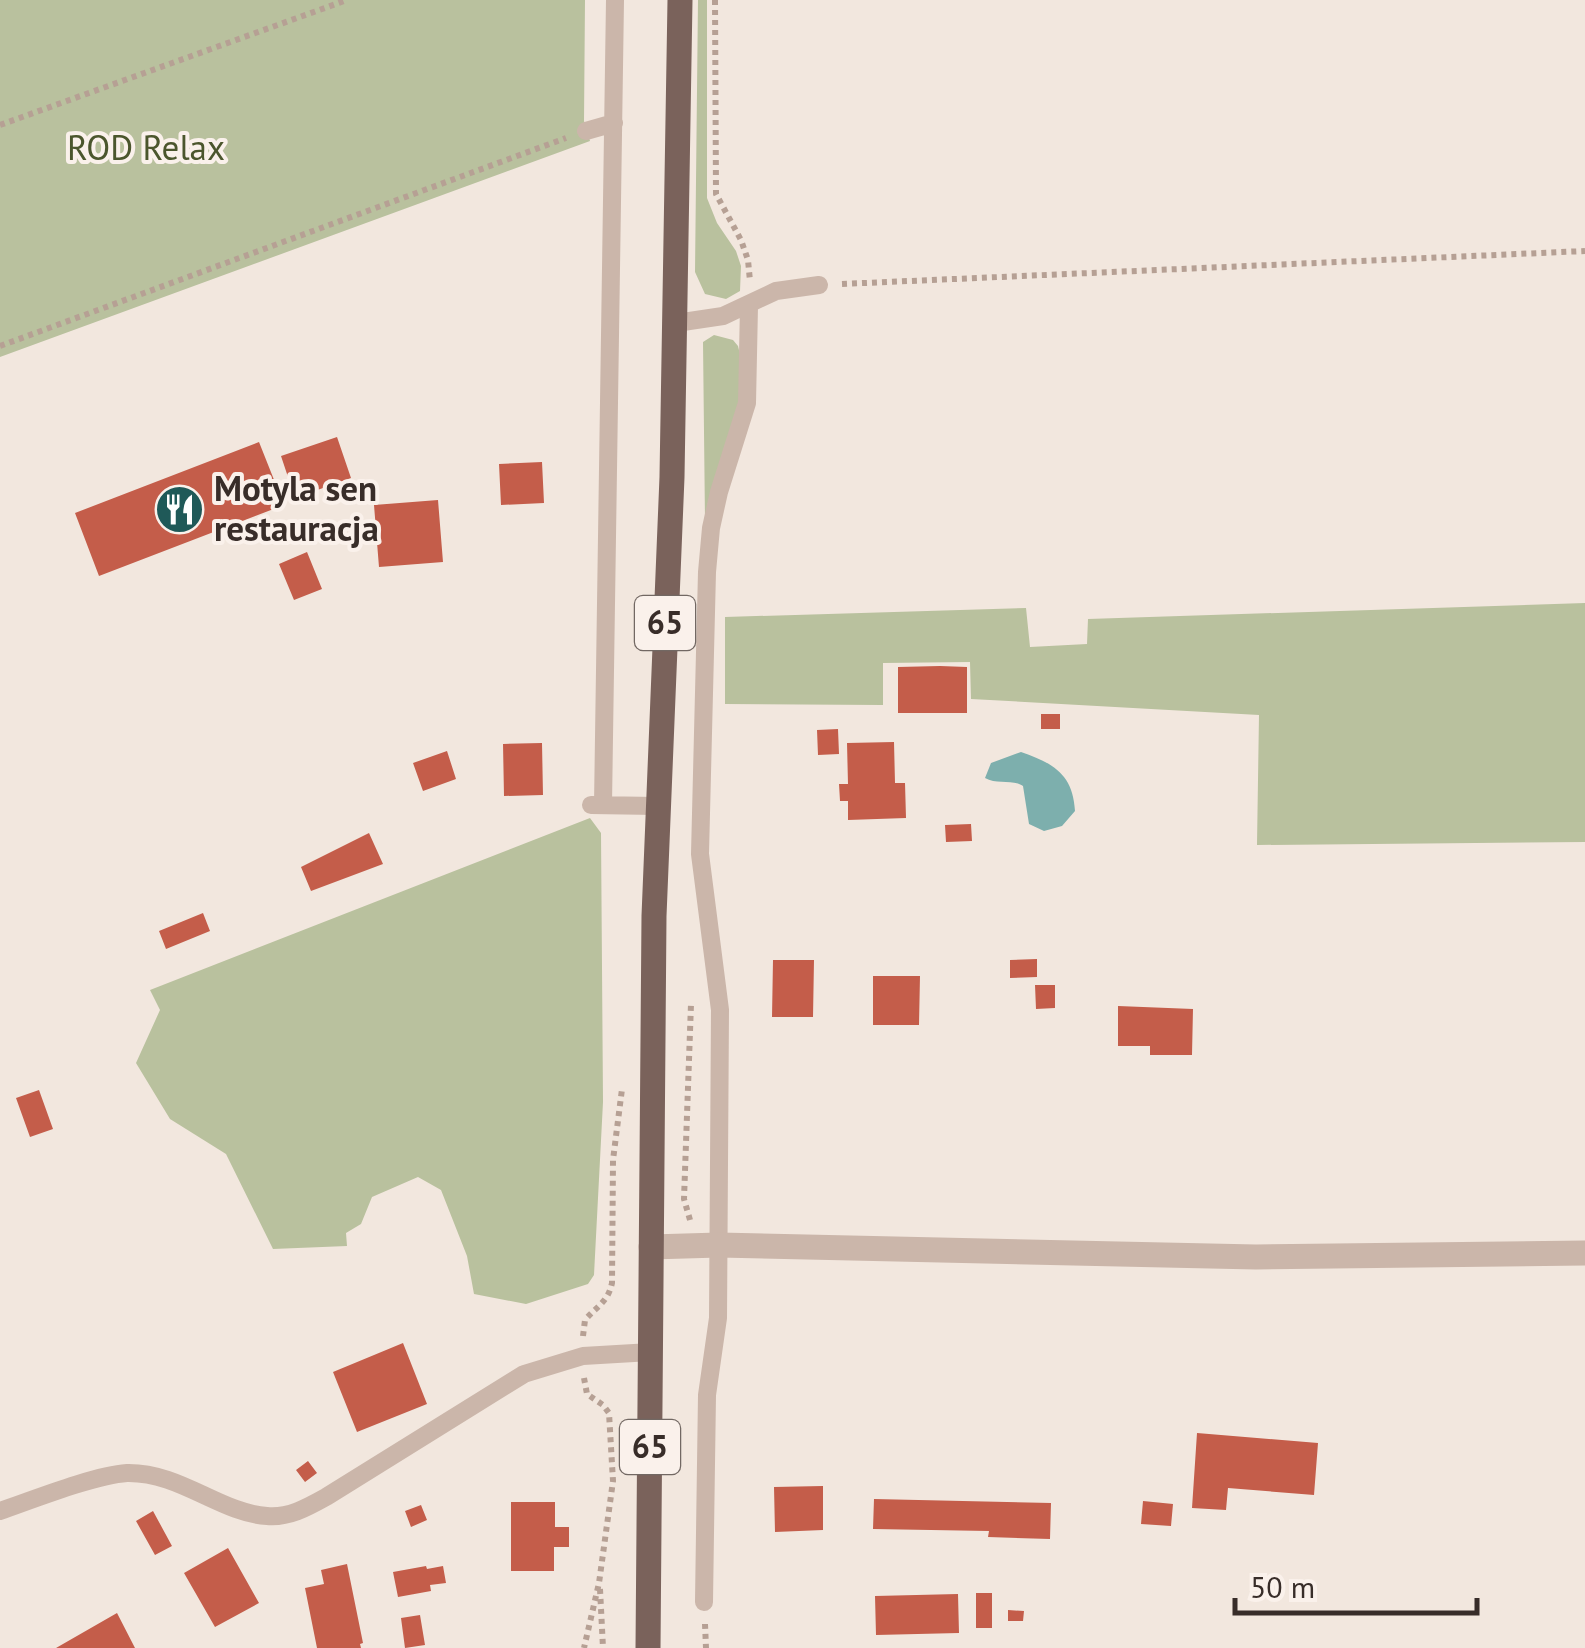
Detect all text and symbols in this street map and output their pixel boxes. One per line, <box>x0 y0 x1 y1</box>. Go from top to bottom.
park label: ROD Relax <box>67 124 225 170</box>
place label: Motyla sen restauracja <box>214 465 379 551</box>
restaurant icon: Motyla sen restauracja <box>153 483 205 535</box>
road number: 65 <box>635 596 695 650</box>
road number: 65 <box>620 1420 680 1474</box>
scale bar <box>1235 1553 1478 1615</box>
text: 50 m <box>1250 1567 1315 1606</box>

